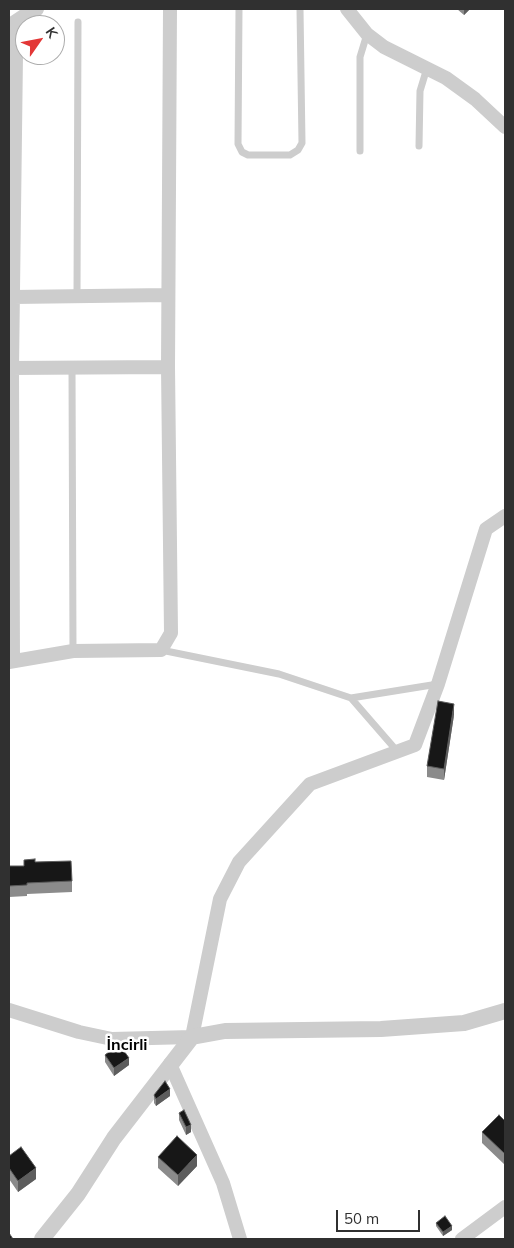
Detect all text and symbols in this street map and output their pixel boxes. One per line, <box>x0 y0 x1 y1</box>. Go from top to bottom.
north arrow <box>15 15 65 65</box>
text: K <box>42 24 62 41</box>
district label: İncirli <box>106 1035 148 1055</box>
scale bar <box>339 1200 423 1232</box>
text: 50 m <box>344 1209 379 1228</box>

